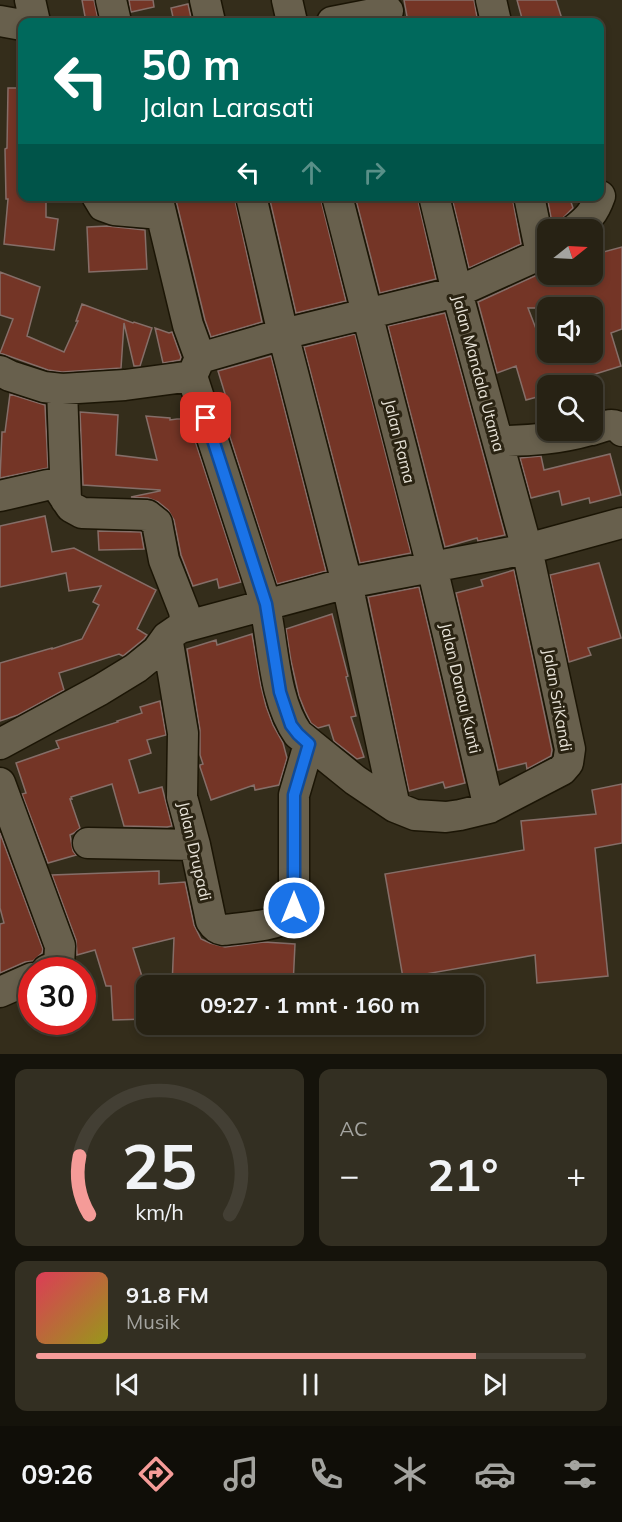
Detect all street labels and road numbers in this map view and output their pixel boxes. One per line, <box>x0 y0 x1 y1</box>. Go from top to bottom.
street label: Jalan Mandala Utama <box>448 292 510 454</box>
street label: Jalan Rama <box>380 397 420 485</box>
street label: Jalan Danau Kunti <box>436 621 486 755</box>
street label: Jalan SriKandi <box>539 647 577 753</box>
street label: Jalan Drupadi <box>174 799 216 903</box>

